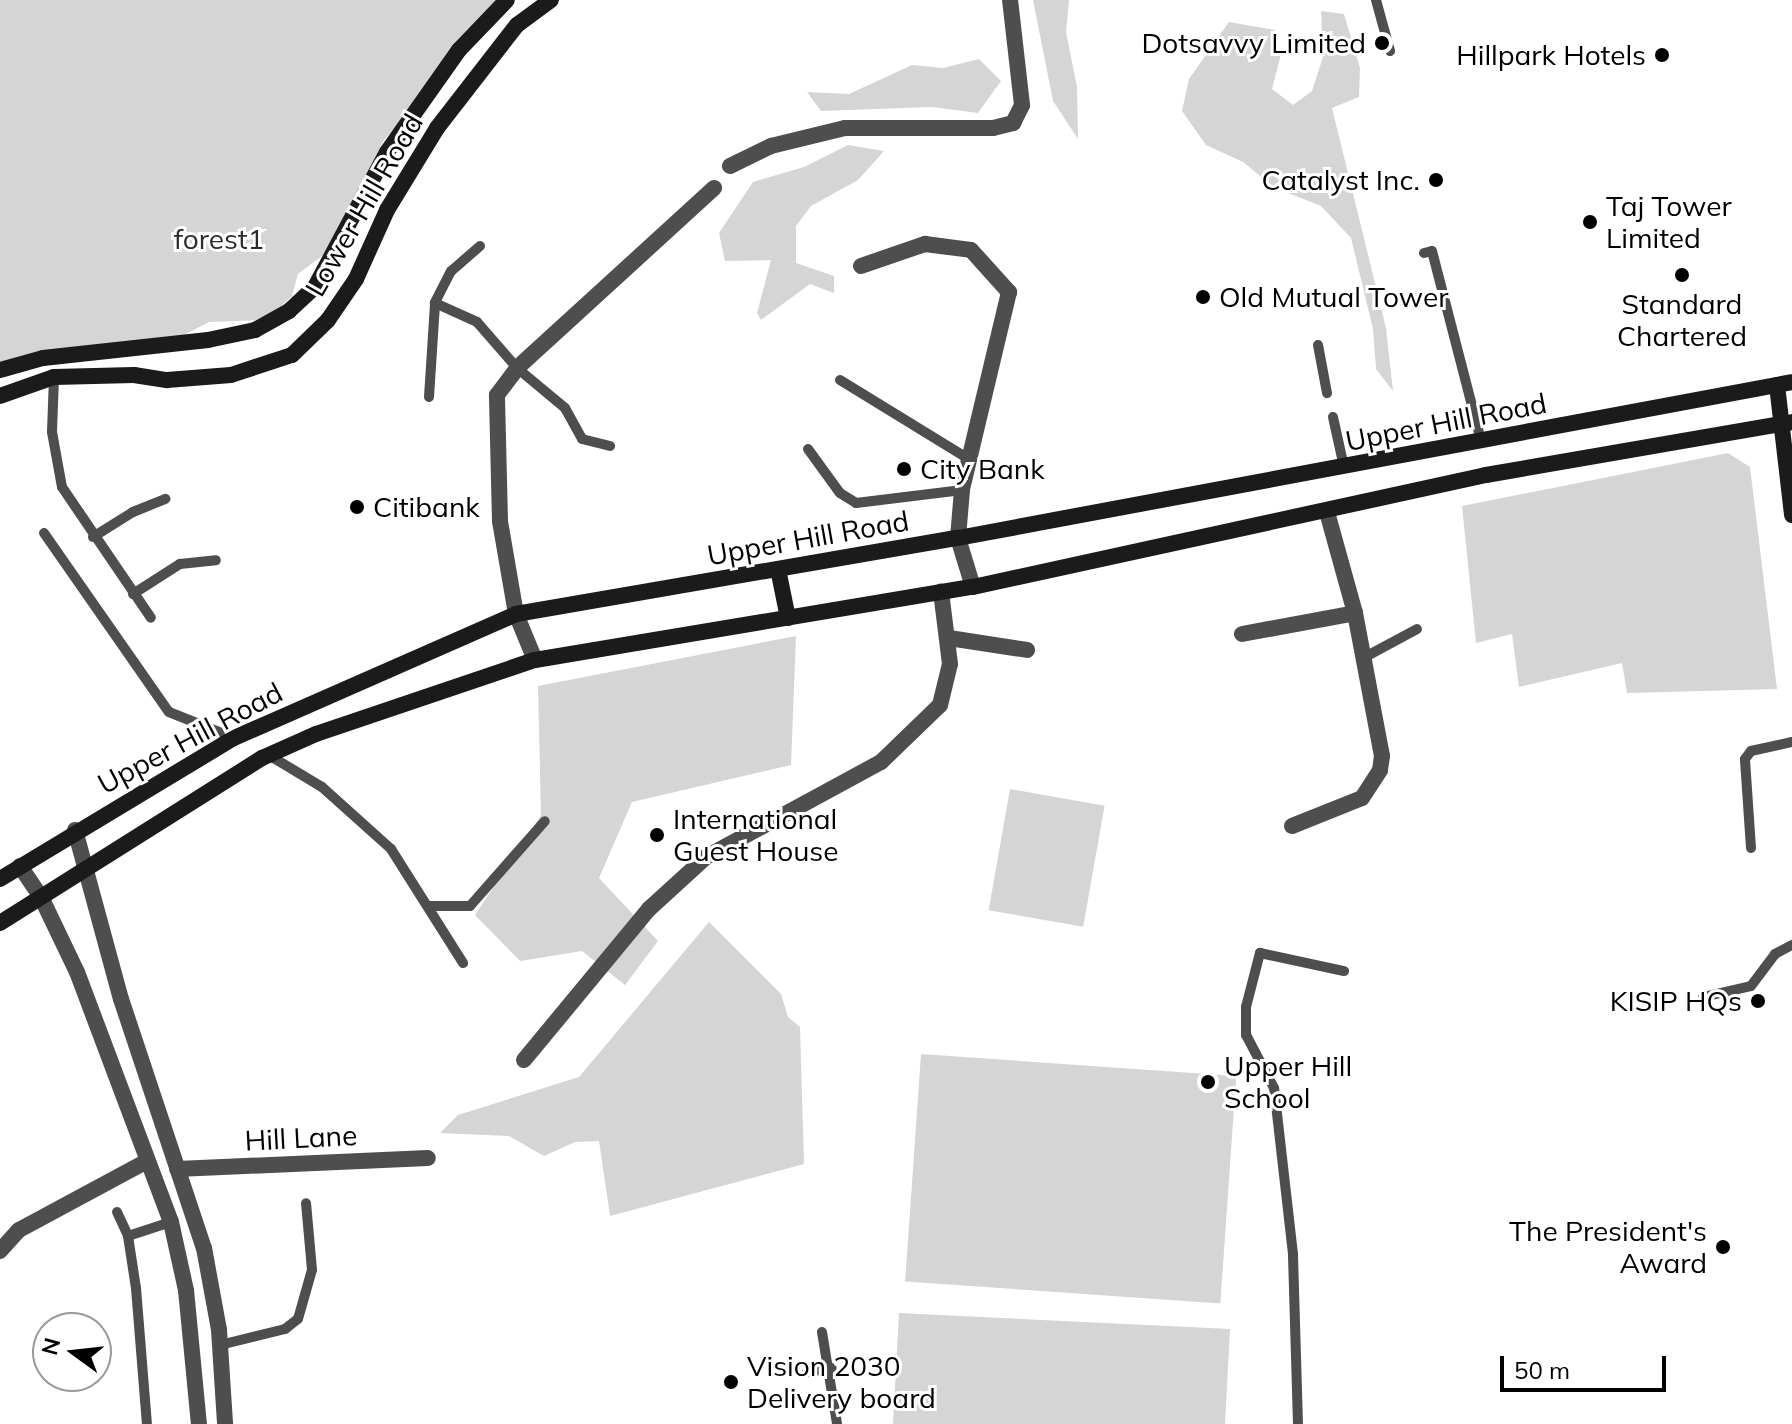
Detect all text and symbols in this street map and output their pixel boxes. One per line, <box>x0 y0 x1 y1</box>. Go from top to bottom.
place label: Dotsavvy Limited <box>1141 26 1366 60</box>
marker: Dotsavvy Limited <box>1373 34 1391 52</box>
place label: Hillpark Hotels <box>1456 38 1646 72</box>
marker: Hillpark Hotels <box>1653 46 1671 64</box>
street label: Lower Hill Road <box>298 108 430 302</box>
place label: Catalyst Inc. <box>1262 163 1420 197</box>
marker: Catalyst Inc. <box>1427 171 1445 189</box>
place label: Taj Tower Limited <box>1606 189 1732 255</box>
marker: Taj Tower Limited <box>1581 213 1599 231</box>
park label: forest1 <box>174 222 264 256</box>
marker: Standard Chartered <box>1673 266 1691 284</box>
place label: Old Mutual Tower <box>1219 280 1448 314</box>
place label: Standard Chartered <box>1617 287 1747 353</box>
marker: Old Mutual Tower <box>1194 288 1212 306</box>
street label: Upper Hill Road <box>1343 386 1549 458</box>
place label: City Bank <box>920 452 1045 486</box>
marker: City Bank <box>895 460 913 478</box>
place label: Citibank <box>373 490 480 524</box>
marker: Citibank <box>348 498 366 516</box>
street label: Upper Hill Road <box>705 504 911 572</box>
street label: Upper Hill Road <box>92 675 288 801</box>
place label: International Guest House <box>673 802 838 868</box>
marker: International Guest House <box>648 826 666 844</box>
place label: KISIP HQs <box>1610 984 1742 1018</box>
marker: KISIP HQs <box>1749 992 1767 1010</box>
place label: Upper Hill School <box>1224 1049 1352 1115</box>
marker: Upper Hill School <box>1199 1073 1217 1091</box>
street label: Hill Lane <box>244 1118 358 1158</box>
place label: The President's Award <box>1509 1214 1707 1280</box>
marker: The President's Award <box>1714 1238 1732 1256</box>
north arrow <box>32 1312 112 1392</box>
text: N <box>35 1335 66 1358</box>
scale bar <box>1504 1340 1670 1390</box>
place label: Vision 2030 Delivery board <box>747 1349 936 1415</box>
text: 50 m <box>1514 1355 1570 1385</box>
marker: Vision 2030 Delivery board <box>722 1373 740 1391</box>

